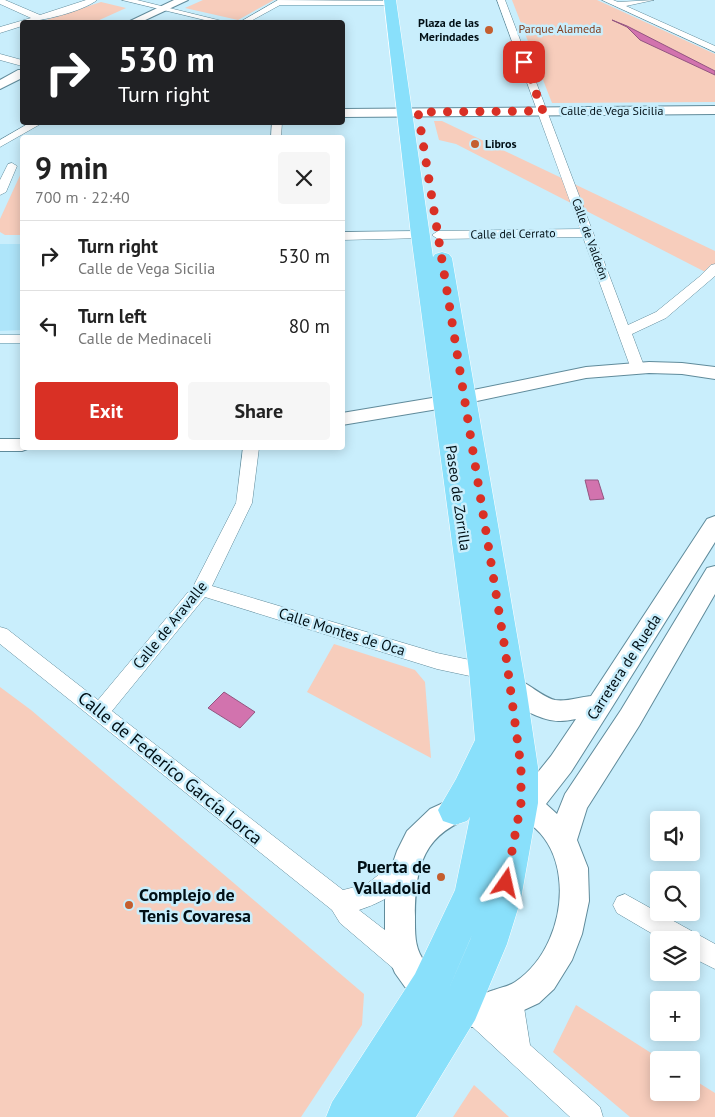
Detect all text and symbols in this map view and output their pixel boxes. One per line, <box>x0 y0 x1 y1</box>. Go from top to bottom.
place label: Plaza de las Merindades <box>418 15 479 44</box>
park label: Parque Alameda <box>519 21 601 36</box>
marker: Plaza de las Merindades <box>483 24 495 36</box>
text: 530 m <box>118 36 215 82</box>
icon: right <box>35 40 100 105</box>
pin <box>503 41 545 83</box>
icon: arrive <box>510 48 538 76</box>
text: Turn right <box>118 80 210 108</box>
street label: Calle de Vega Sicilia <box>561 103 663 118</box>
place label: Libros <box>485 136 517 151</box>
marker: Libros <box>469 138 481 150</box>
text: 9 min <box>35 148 108 187</box>
button: close <box>278 152 330 204</box>
text: 700 m · 22:40 <box>35 187 130 207</box>
street label: Calle de Valdeón <box>569 196 612 282</box>
street label: Calle del Cerrato <box>470 225 556 242</box>
text: Turn right <box>78 234 158 258</box>
icon: right <box>35 242 63 270</box>
text: 530 m <box>278 244 330 268</box>
text: Calle de Vega Sicilia <box>78 258 215 278</box>
text: Turn left <box>78 304 147 328</box>
icon: left <box>35 312 63 340</box>
text: 80 m <box>289 314 330 338</box>
text: Calle de Medinaceli <box>78 328 212 348</box>
button: Exit <box>35 382 178 440</box>
button: Share <box>188 382 330 440</box>
street label: Paseo de Zorrilla <box>442 444 475 552</box>
street label: Calle de Aravalle <box>128 577 211 673</box>
street label: Calle Montes de Oca <box>277 603 408 660</box>
street label: Carretera de Rueda <box>582 610 665 723</box>
street label: Calle de Federico García Lorca <box>73 686 267 849</box>
map controls <box>650 811 700 1101</box>
button: sound <box>650 811 700 861</box>
place label: Puerta de Valladolid <box>353 855 431 899</box>
position arrow <box>479 856 531 908</box>
marker: Puerta de Valladolid <box>435 871 447 883</box>
button: search <box>650 871 700 921</box>
place label: Complejo de Tenis Covaresa <box>139 883 251 927</box>
marker: Complejo de Tenis Covaresa <box>123 899 135 911</box>
button: layers <box>650 931 700 981</box>
button: + <box>650 991 700 1041</box>
button: − <box>650 1051 700 1101</box>

